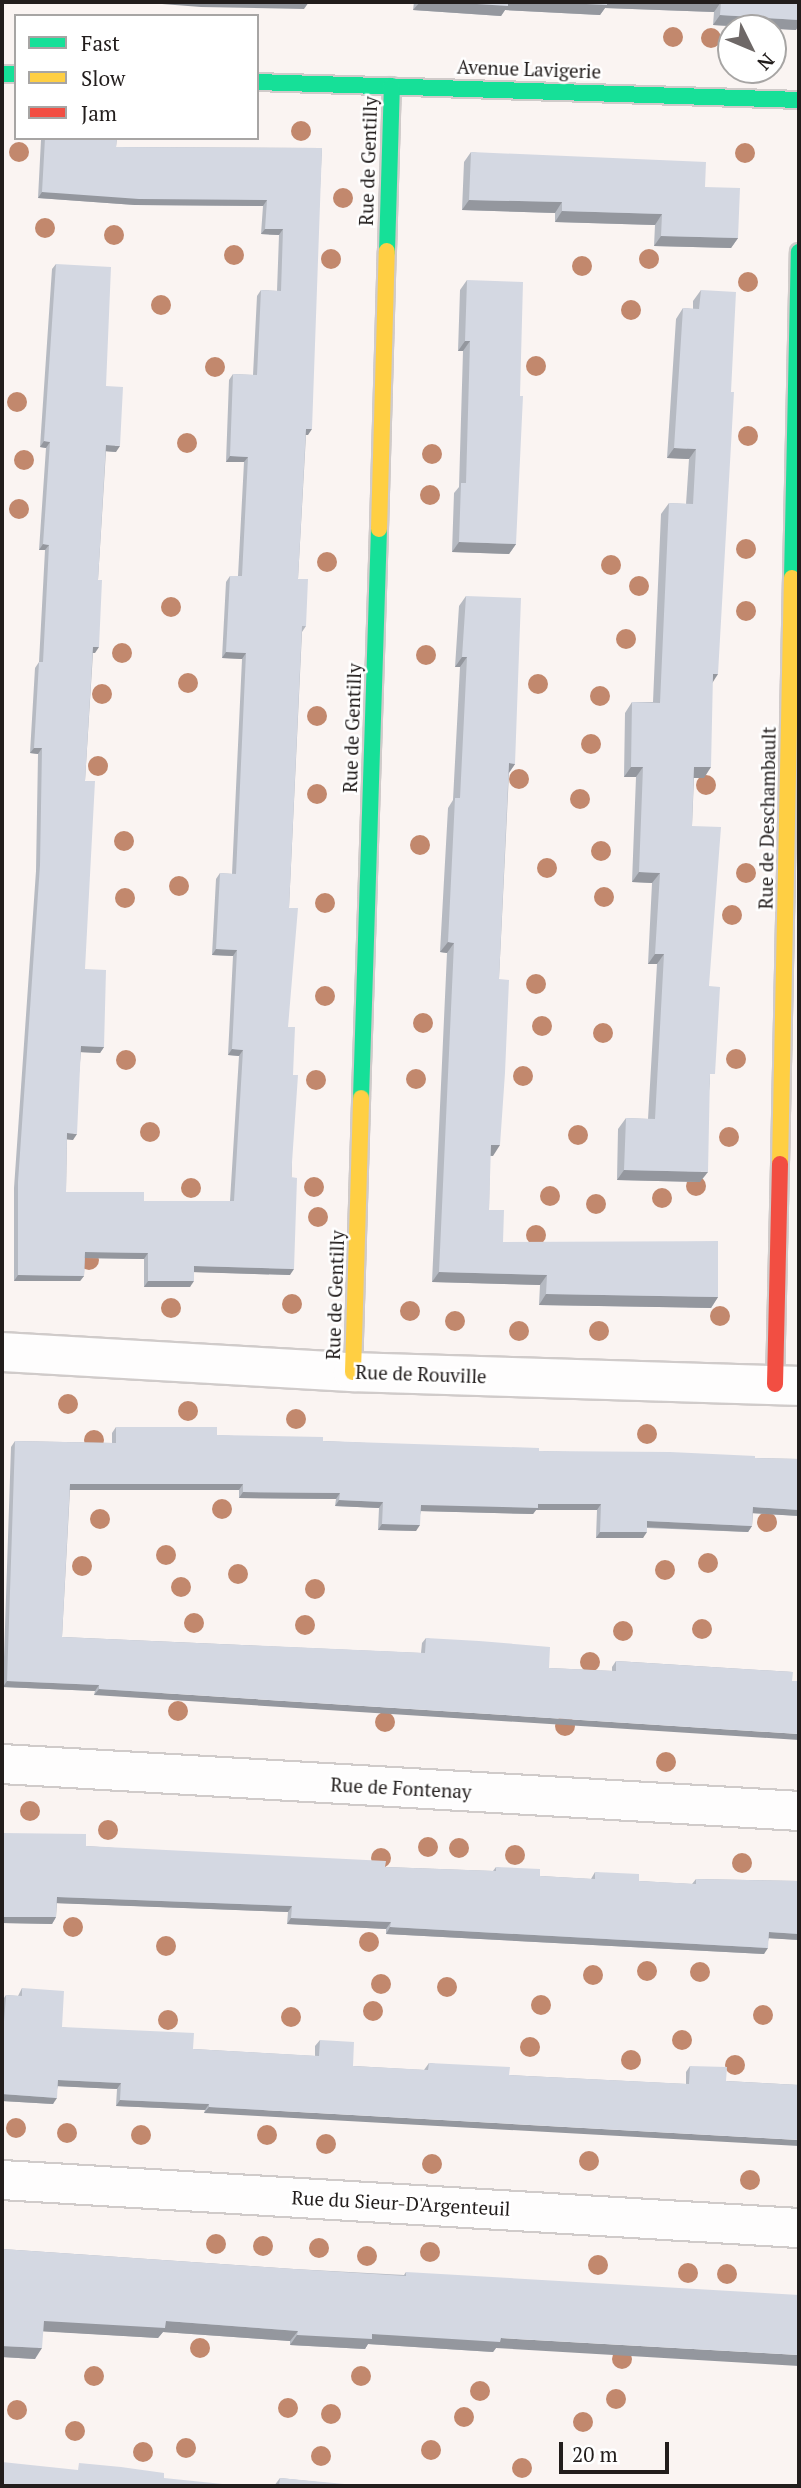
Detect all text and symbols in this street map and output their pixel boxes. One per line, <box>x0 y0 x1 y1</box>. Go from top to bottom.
legend <box>14 14 259 140</box>
north arrow <box>717 14 787 84</box>
text: Fast <box>81 29 120 57</box>
text: N <box>752 49 780 76</box>
street label: Avenue Lavigerie <box>456 55 602 83</box>
text: Slow <box>81 64 125 92</box>
street label: Rue de Gentilly <box>354 96 382 226</box>
text: Jam <box>81 99 117 127</box>
street label: Rue de Gentilly <box>338 663 366 793</box>
street label: Rue de Deschambault <box>754 726 780 910</box>
street label: Rue de Gentilly <box>321 1230 349 1360</box>
street label: Rue de Rouville <box>355 1360 487 1388</box>
street label: Rue de Fontenay <box>330 1773 472 1803</box>
street label: Rue du Sieur-D'Argenteuil <box>291 2186 511 2220</box>
scale bar <box>563 2428 673 2472</box>
text: 20 m <box>572 2440 618 2468</box>

